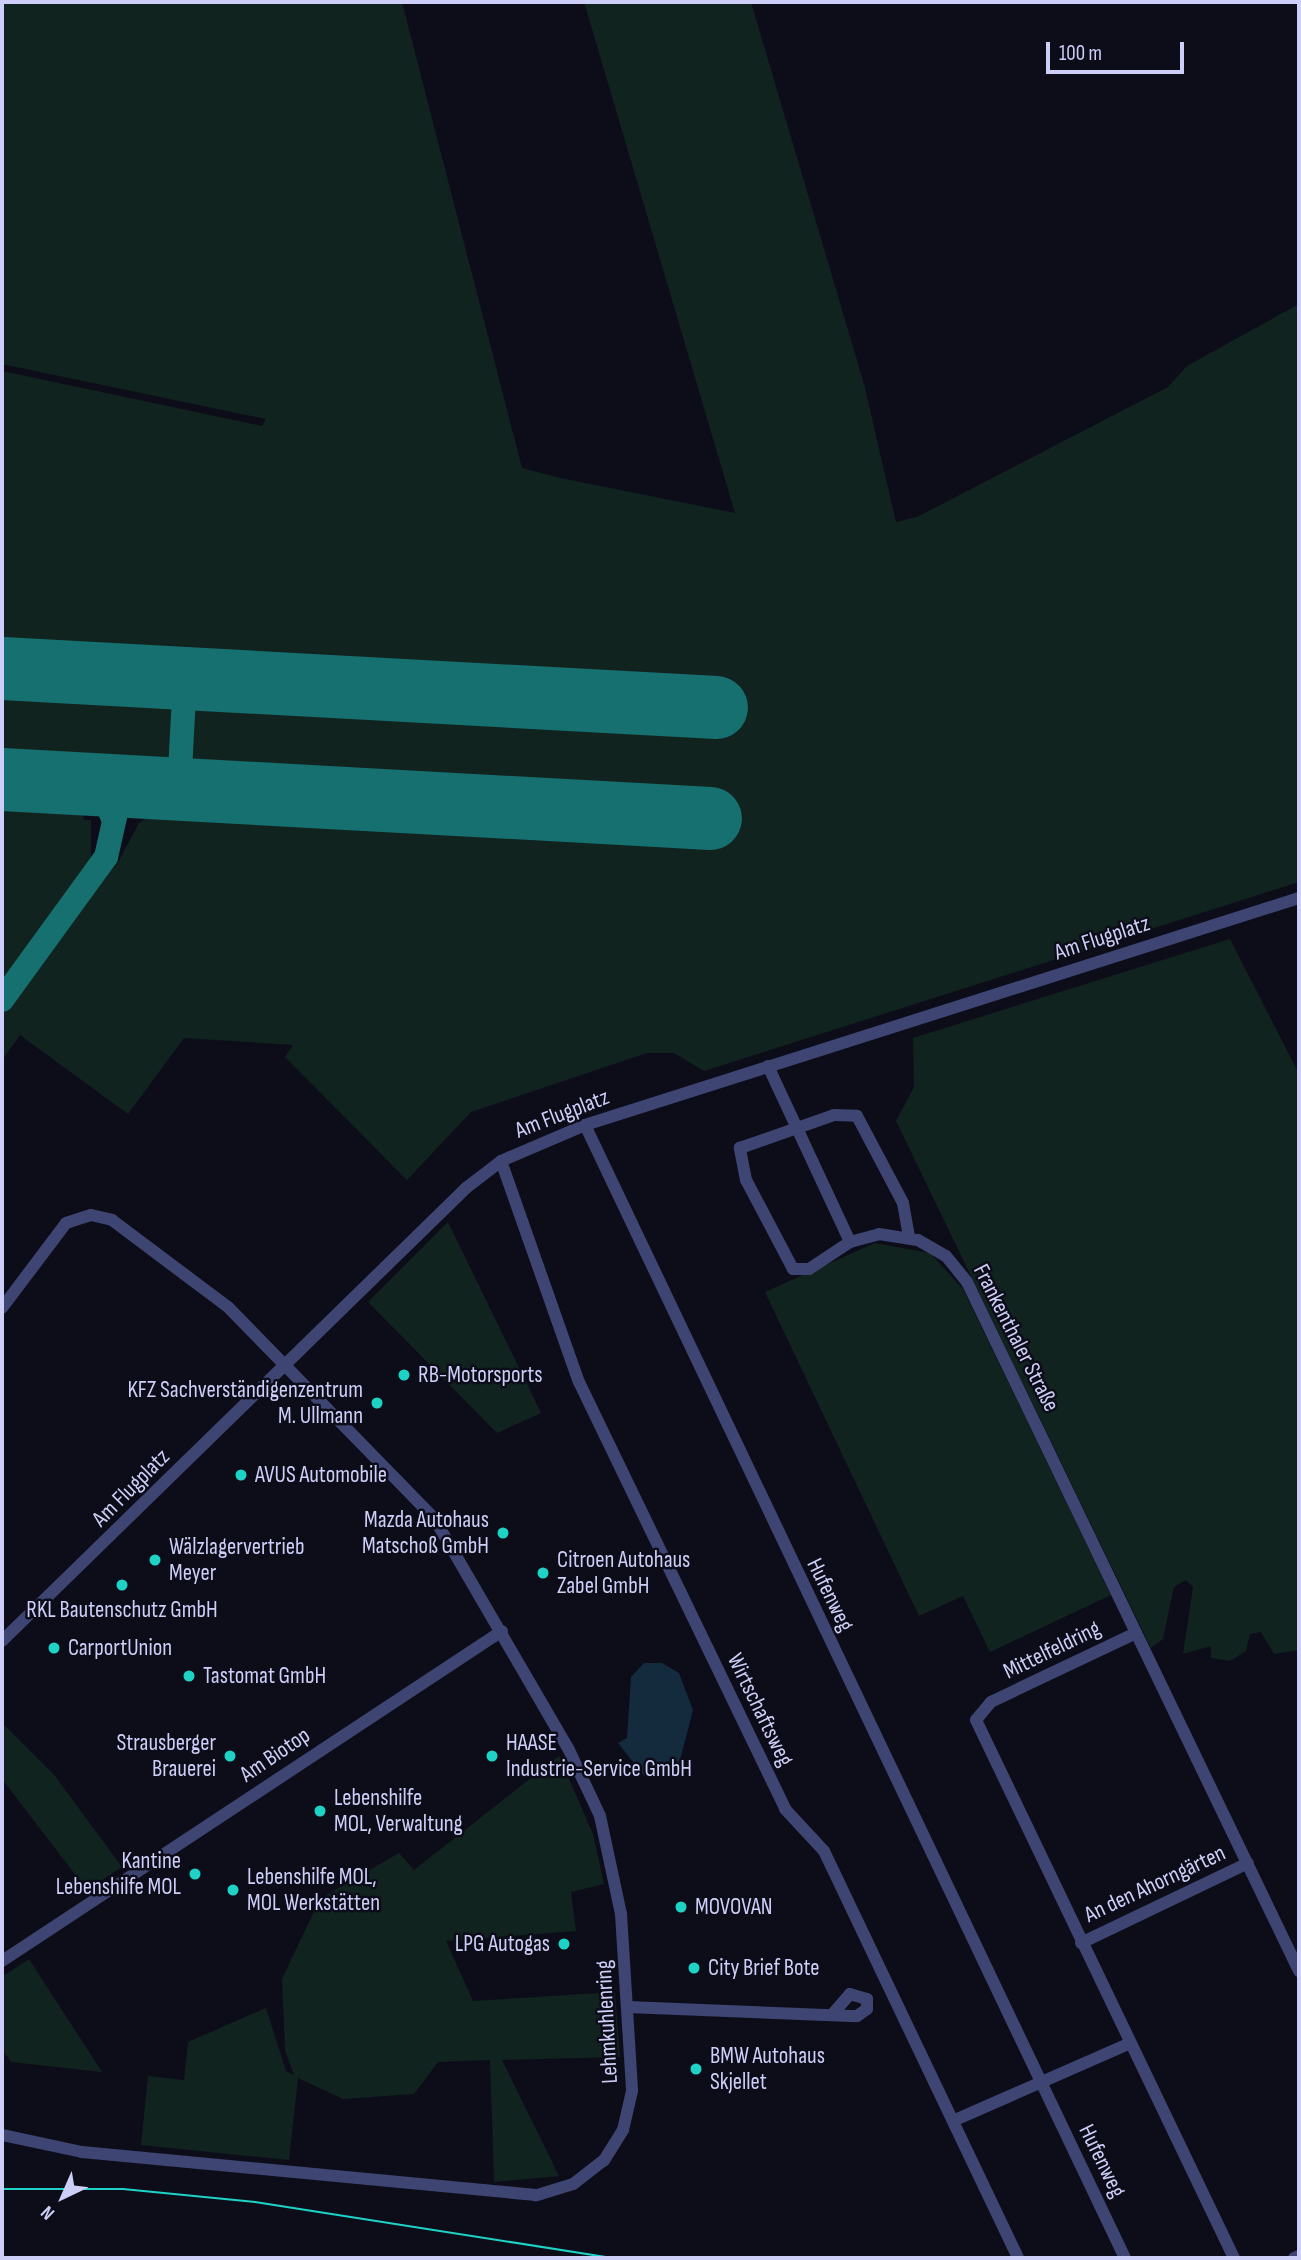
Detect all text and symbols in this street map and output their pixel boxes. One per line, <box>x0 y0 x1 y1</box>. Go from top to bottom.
scale bar <box>1049 28 1187 72</box>
text: 100 m <box>1059 41 1102 66</box>
street label: Am Flugplatz <box>1051 910 1153 966</box>
street label: Am Flugplatz <box>511 1083 613 1145</box>
street label: Frankenthaler Straße <box>967 1260 1065 1416</box>
place label: RB-Motorsports <box>418 1361 542 1389</box>
marker: RB-Motorsports <box>396 1367 412 1383</box>
place label: KFZ Sachverständigenzentrum M. Ullmann <box>127 1376 363 1430</box>
marker: KFZ Sachverständigenzentrum M. Ullmann <box>369 1395 385 1411</box>
street label: Am Flugplatz <box>86 1443 176 1533</box>
place label: AVUS Automobile <box>255 1461 387 1489</box>
marker: AVUS Automobile <box>233 1467 249 1483</box>
place label: Mazda Autohaus Matschoß GmbH <box>362 1506 489 1560</box>
marker: Mazda Autohaus Matschoß GmbH <box>495 1525 511 1541</box>
place label: Wälzlagervertrieb Meyer <box>169 1533 305 1587</box>
place label: Citroen Autohaus Zabel GmbH <box>557 1546 690 1600</box>
marker: Wälzlagervertrieb Meyer <box>147 1552 163 1568</box>
street label: Hufenweg <box>801 1554 859 1636</box>
marker: Citroen Autohaus Zabel GmbH <box>535 1565 551 1581</box>
marker: RKL Bautenschutz GmbH <box>114 1577 130 1593</box>
place label: RKL Bautenschutz GmbH <box>26 1596 218 1624</box>
street label: Mittelfeldring <box>999 1615 1105 1685</box>
place label: CarportUnion <box>68 1634 172 1662</box>
marker: CarportUnion <box>46 1640 62 1656</box>
street label: Wirtschaftsweg <box>721 1649 799 1771</box>
place label: Tastomat GmbH <box>203 1662 326 1690</box>
marker: Tastomat GmbH <box>181 1668 197 1684</box>
street label: Am Biotop <box>235 1722 315 1788</box>
place label: Strausberger Brauerei <box>116 1729 216 1783</box>
place label: HAASE Industrie-Service GmbH <box>506 1729 692 1783</box>
marker: Strausberger Brauerei <box>222 1748 238 1764</box>
marker: HAASE Industrie-Service GmbH <box>484 1748 500 1764</box>
place label: Lebenshilfe MOL, Verwaltung <box>334 1784 463 1838</box>
marker: Lebenshilfe MOL, Verwaltung <box>312 1803 328 1819</box>
street label: An den Ahorngärten <box>1080 1839 1230 1929</box>
place label: Kantine Lebenshilfe MOL <box>56 1847 181 1901</box>
place label: Lebenshilfe MOL, MOL Werkstätten <box>247 1863 380 1917</box>
marker: Kantine Lebenshilfe MOL <box>187 1866 203 1882</box>
marker: Lebenshilfe MOL, MOL Werkstätten <box>225 1882 241 1898</box>
place label: MOVOVAN <box>695 1893 772 1921</box>
marker: MOVOVAN <box>673 1899 689 1915</box>
place label: LPG Autogas <box>455 1930 550 1958</box>
marker: LPG Autogas <box>556 1936 572 1952</box>
place label: City Brief Bote <box>708 1954 820 1982</box>
street label: Lehmkuhlenring <box>590 1960 624 2084</box>
marker: City Brief Bote <box>686 1960 702 1976</box>
place label: BMW Autohaus Skjellet <box>710 2042 825 2096</box>
marker: BMW Autohaus Skjellet <box>688 2061 704 2077</box>
street label: Hufenweg <box>1073 2120 1131 2202</box>
north arrow <box>28 2162 98 2232</box>
text: N <box>36 2201 60 2224</box>

